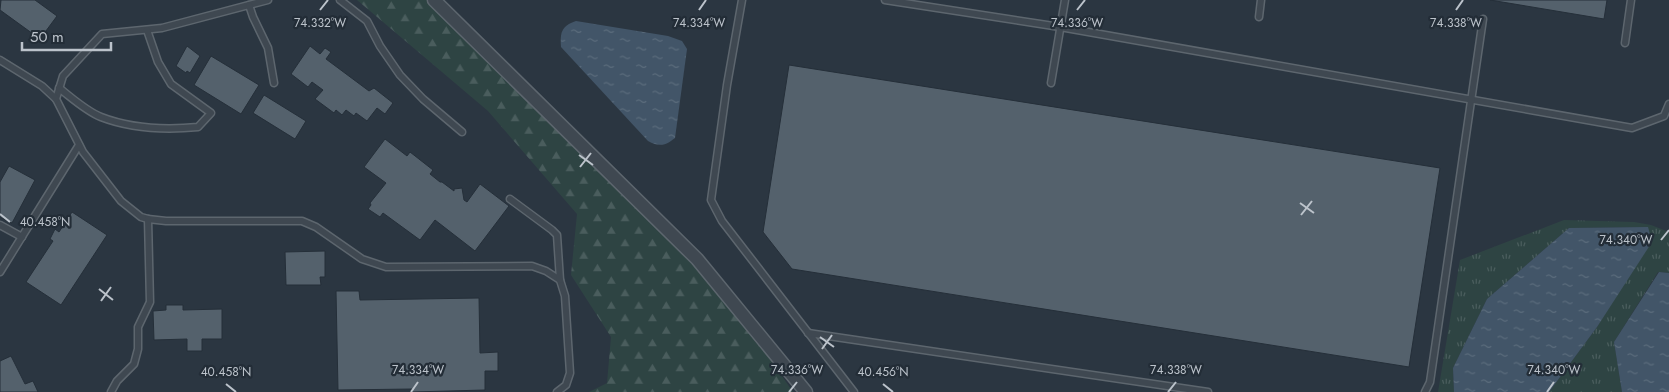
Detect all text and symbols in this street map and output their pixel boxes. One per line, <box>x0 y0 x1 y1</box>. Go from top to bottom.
text: 74.332°W <box>294 14 346 32</box>
text: 74.334°W <box>673 14 725 32</box>
text: 74.336°W <box>1051 14 1103 32</box>
text: 74.338°W <box>1430 14 1482 32</box>
scale bar <box>22 20 111 52</box>
text: 50 m <box>30 26 64 48</box>
text: 40.458°N <box>20 213 70 231</box>
text: 74.340°W <box>1600 231 1653 249</box>
text: 74.334°W <box>392 361 444 379</box>
text: 74.336°W <box>771 361 823 379</box>
text: 74.338°W <box>1150 361 1202 379</box>
text: 74.340°W <box>1528 361 1581 379</box>
text: 40.458°N <box>201 363 251 381</box>
text: 40.456°N <box>857 363 909 381</box>

